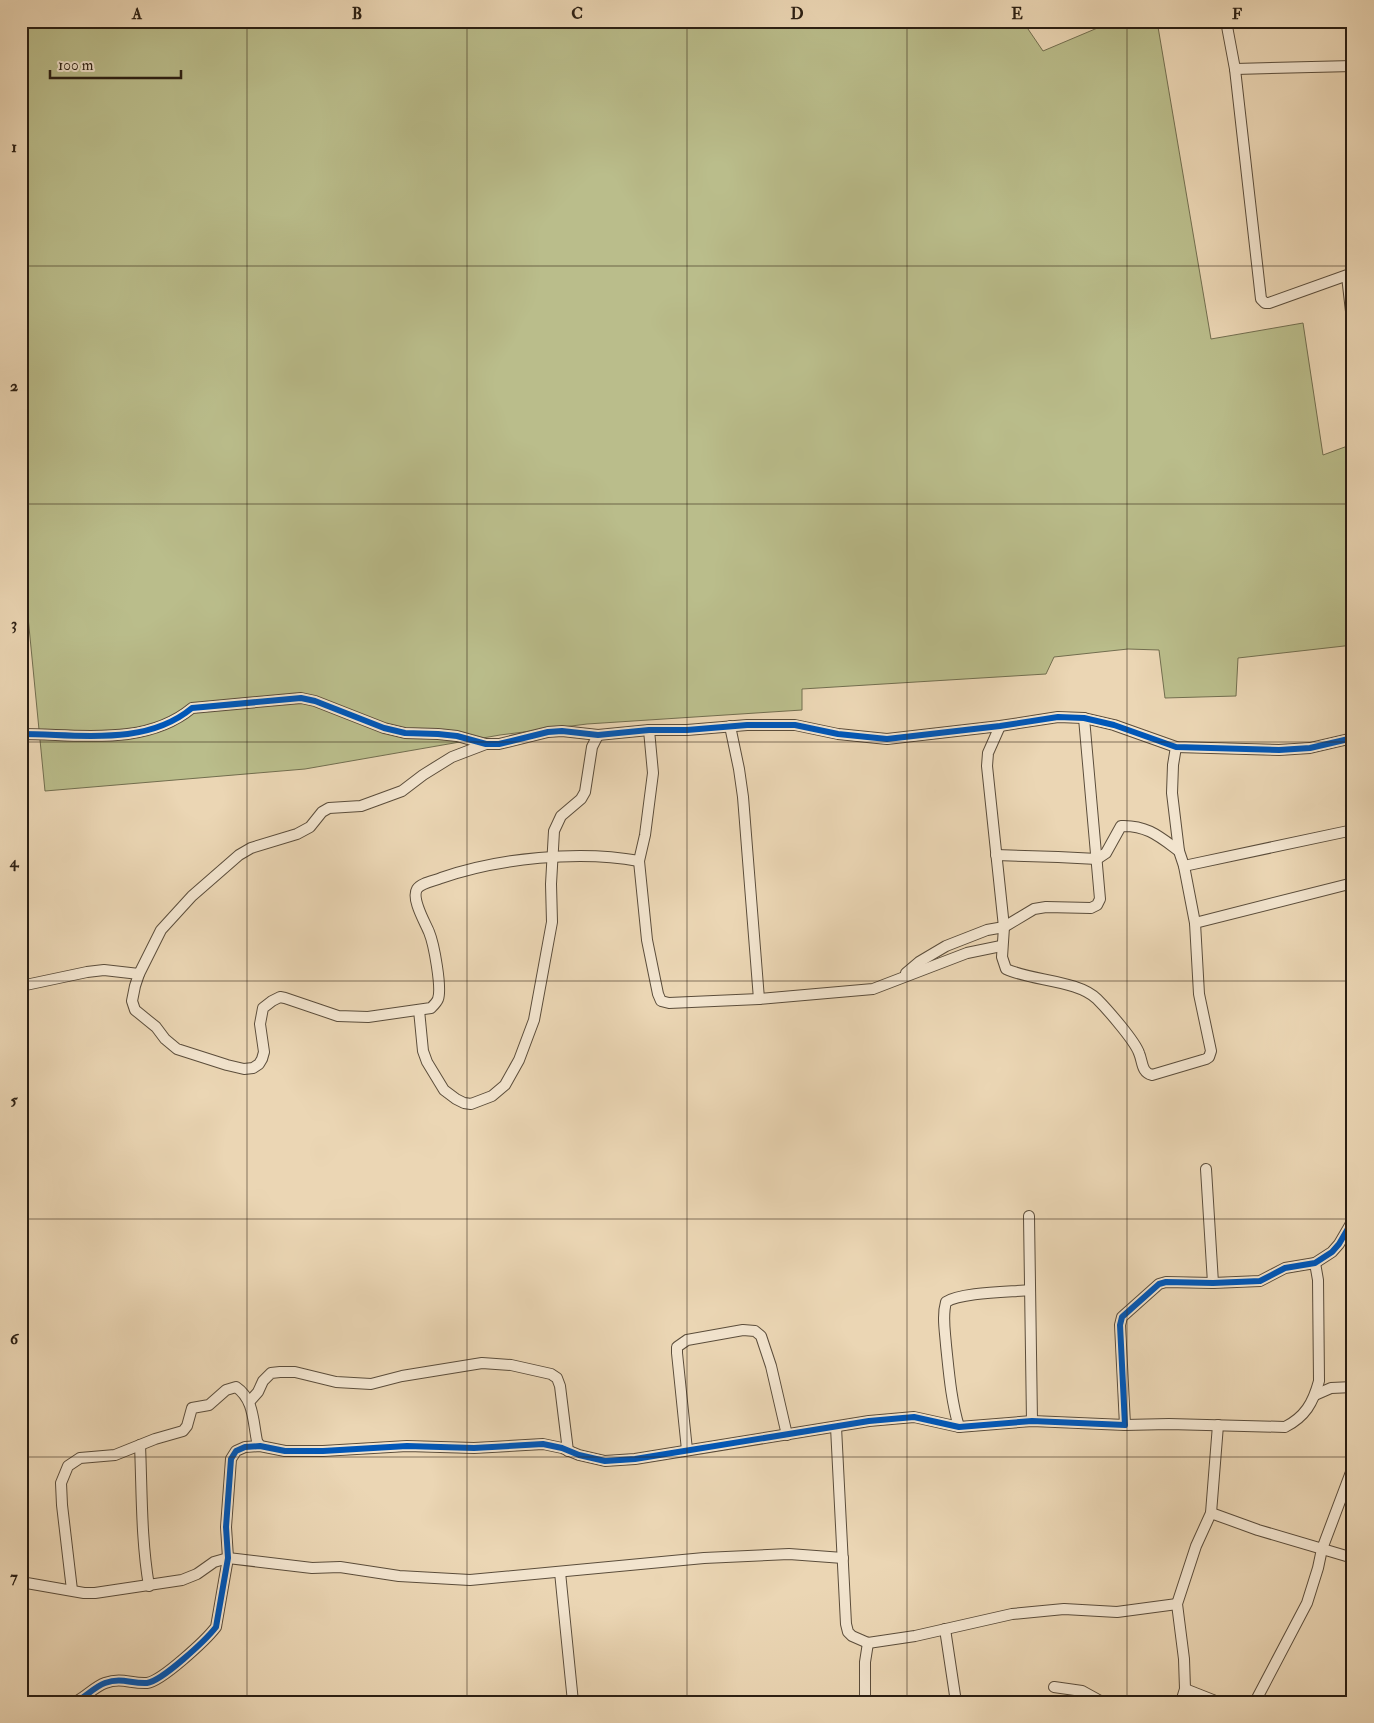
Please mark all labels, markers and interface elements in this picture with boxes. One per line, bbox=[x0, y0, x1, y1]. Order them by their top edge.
text: A bbox=[131, 4, 143, 24]
text: B bbox=[352, 4, 362, 24]
text: C bbox=[571, 4, 583, 24]
text: D bbox=[790, 4, 804, 24]
text: E bbox=[1011, 4, 1023, 24]
text: F bbox=[1232, 4, 1242, 24]
scale bar bbox=[50, 48, 181, 80]
text: 100 m bbox=[58, 56, 94, 75]
text: 1 bbox=[11, 137, 17, 157]
text: 2 bbox=[10, 376, 18, 396]
text: 3 bbox=[11, 614, 17, 634]
text: 4 bbox=[9, 852, 20, 872]
text: 5 bbox=[10, 1090, 18, 1110]
text: 6 bbox=[10, 1329, 20, 1349]
text: 7 bbox=[10, 1567, 18, 1587]

